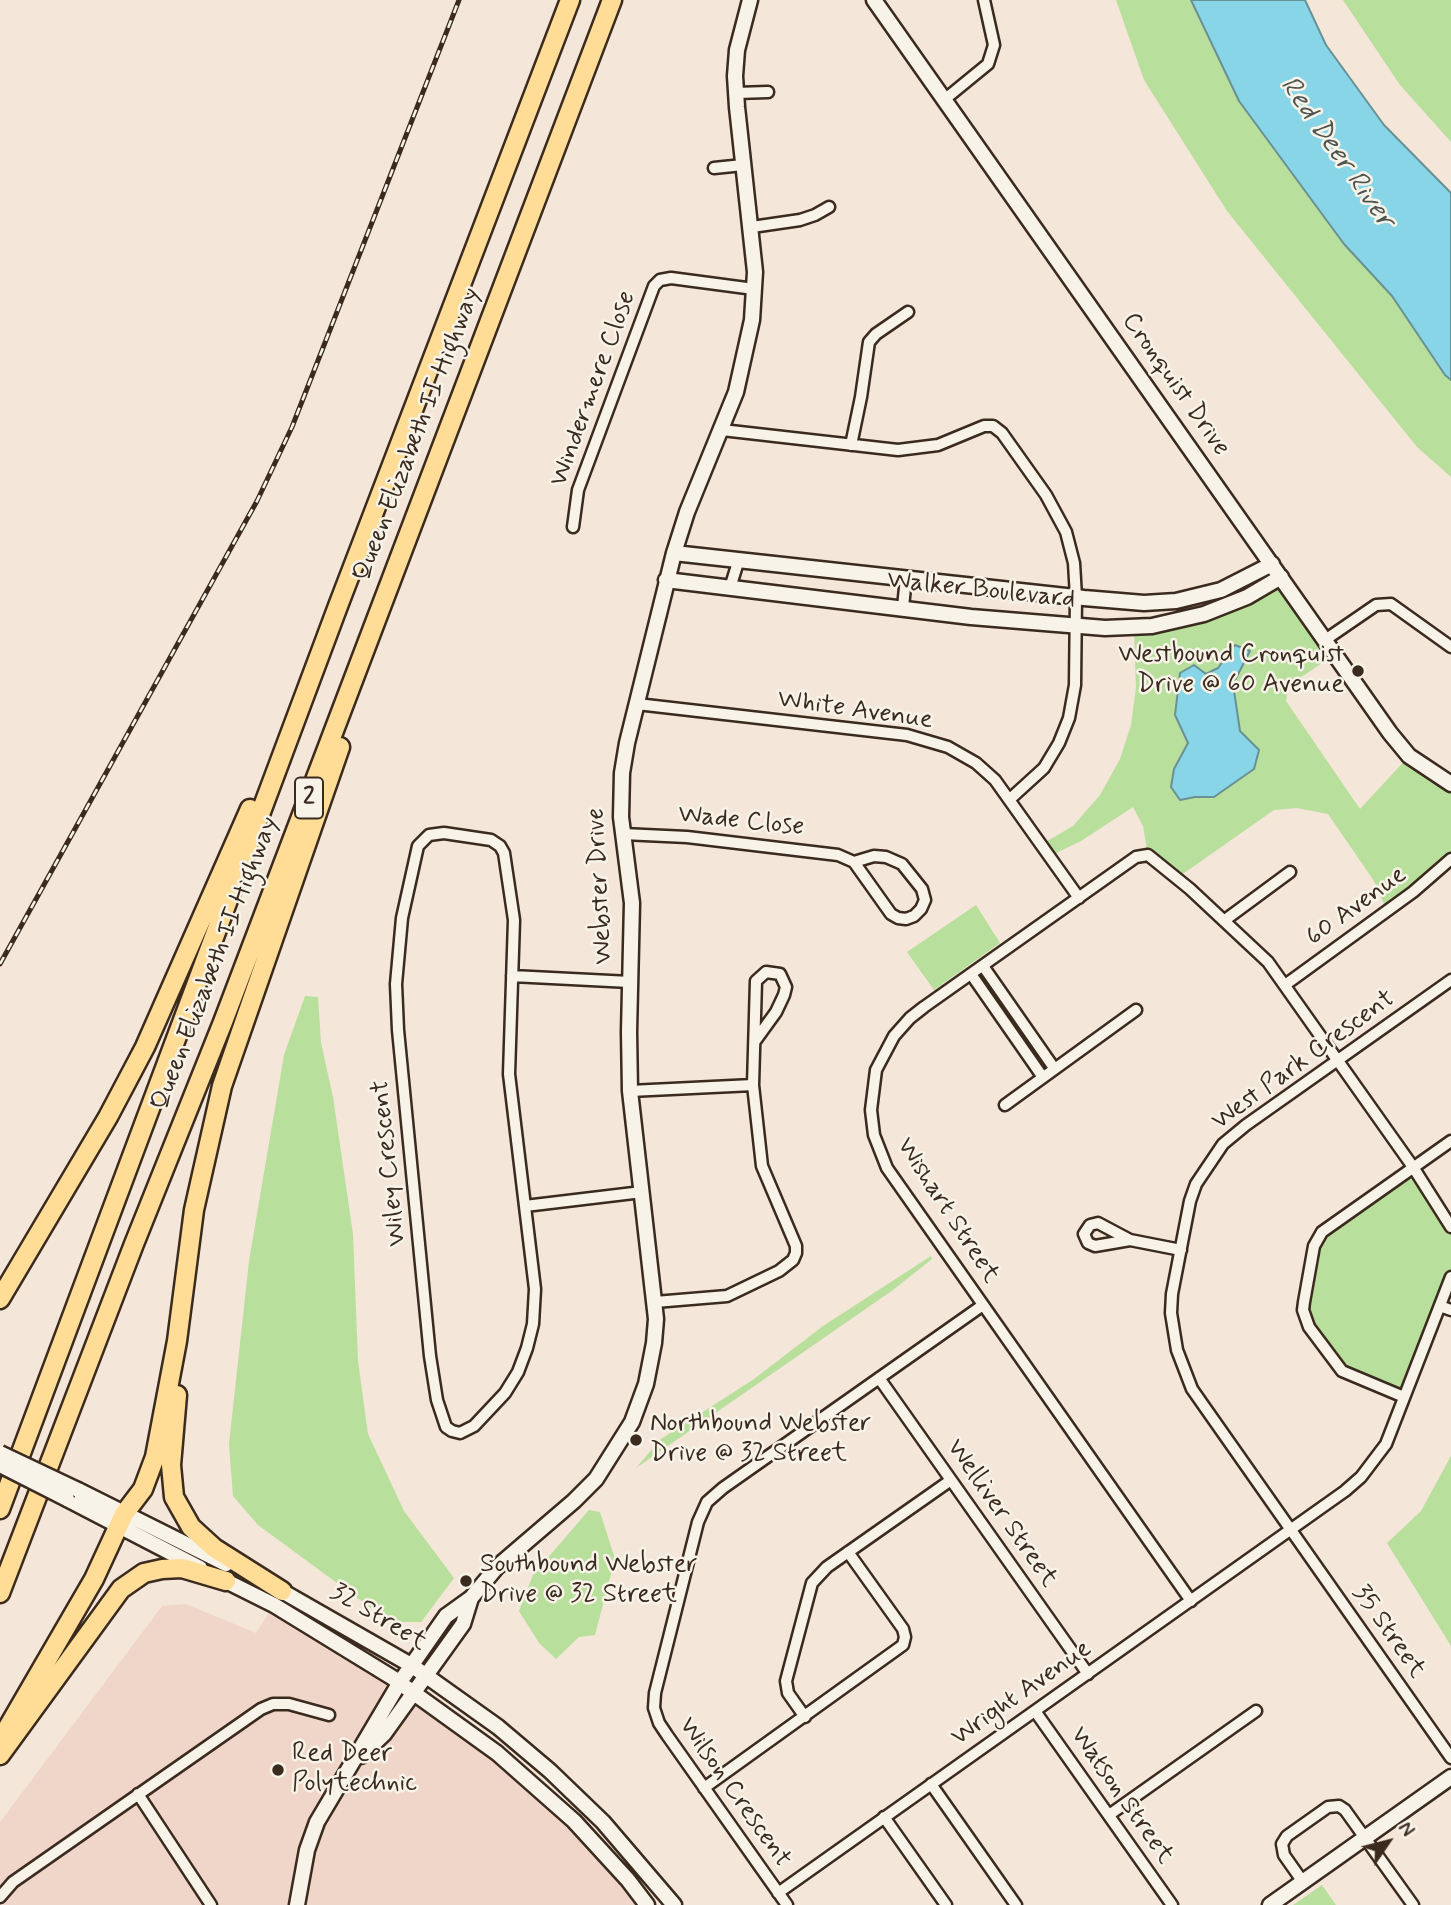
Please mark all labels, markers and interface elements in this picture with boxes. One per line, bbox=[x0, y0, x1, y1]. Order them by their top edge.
water label: Red Deer River bbox=[1271, 71, 1401, 235]
street label: Queen Elizabeth II Highway bbox=[347, 284, 489, 586]
street label: Windermere Close bbox=[544, 287, 644, 491]
street label: Cronquist Drive bbox=[1114, 307, 1236, 463]
street label: Walker Boulevard bbox=[885, 566, 1077, 616]
place label: Westbound Cronquist Drive @ 60 Avenue bbox=[1118, 640, 1344, 702]
marker: Westbound Cronquist Drive @ 60 Avenue bbox=[1350, 663, 1366, 679]
street label: White Avenue bbox=[775, 685, 935, 737]
road number: 2 bbox=[295, 778, 323, 818]
street label: Wade Close bbox=[676, 800, 806, 844]
street label: Webster Drive bbox=[581, 807, 621, 965]
street label: Queen Elizabeth II Highway bbox=[145, 813, 287, 1115]
street label: 60 Avenue bbox=[1301, 860, 1413, 954]
street label: West Park Crescent bbox=[1206, 984, 1402, 1138]
street label: Wiley Crescent bbox=[366, 1078, 414, 1248]
street label: Wishart Street bbox=[888, 1132, 1006, 1290]
place label: Northbound Webster Drive @ 32 Street bbox=[650, 1409, 871, 1470]
marker: Northbound Webster Drive @ 32 Street bbox=[628, 1432, 644, 1448]
street label: Welliver Street bbox=[938, 1434, 1064, 1594]
place label: Southbound Webster Drive @ 32 Street bbox=[480, 1550, 697, 1612]
marker: Southbound Webster Drive @ 32 Street bbox=[458, 1573, 474, 1589]
street label: 32 Street bbox=[324, 1577, 432, 1659]
street label: 35 Street bbox=[1345, 1579, 1431, 1685]
street label: Wright Avenue bbox=[946, 1634, 1098, 1754]
street label: Wilson Crescent bbox=[671, 1712, 797, 1874]
street label: Watson Street bbox=[1062, 1721, 1180, 1871]
place label: Red Deer Polytechnic bbox=[292, 1739, 417, 1800]
marker: Red Deer Polytechnic bbox=[270, 1762, 286, 1778]
north arrow bbox=[1353, 1807, 1423, 1877]
text: N bbox=[1392, 1817, 1419, 1842]

